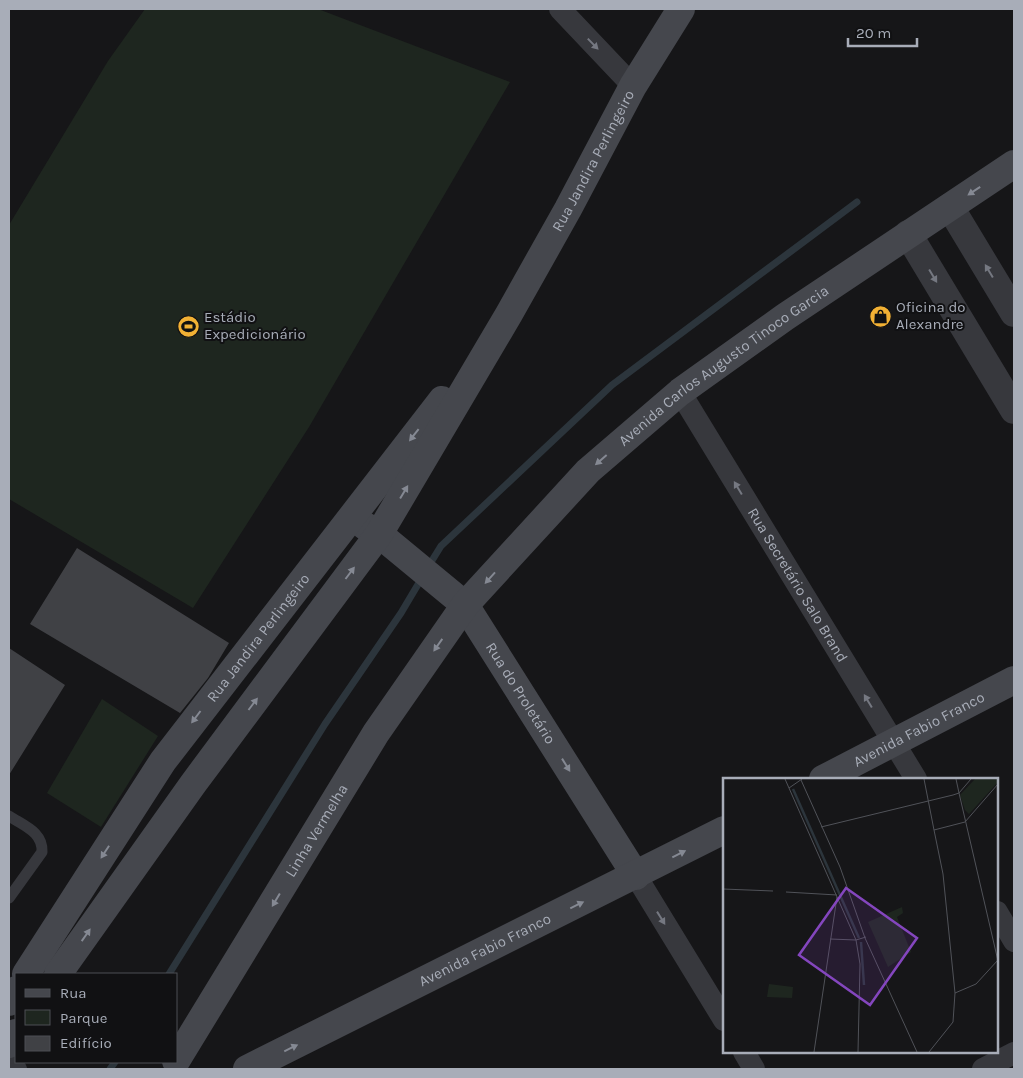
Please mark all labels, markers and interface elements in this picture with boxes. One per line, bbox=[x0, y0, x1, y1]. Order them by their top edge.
scale bar bbox=[848, 15, 917, 47]
text: 20 m bbox=[856, 24, 891, 42]
one-way arrow bbox=[587, 38, 599, 50]
street label: Rua Jandira Perlingeiro bbox=[548, 87, 638, 235]
one-way arrow bbox=[967, 186, 980, 196]
one-way arrow bbox=[985, 265, 994, 278]
one-way arrow bbox=[928, 269, 938, 282]
street label: Avenida Carlos Augusto Tinoco Garcia bbox=[615, 281, 832, 450]
place label: Oficina do Alexandre bbox=[896, 298, 965, 333]
shop icon: Oficina do Alexandre bbox=[868, 304, 892, 328]
place label: Estádio Expedicionário bbox=[204, 308, 306, 343]
sports icon: Estádio Expedicionário bbox=[176, 314, 200, 338]
one-way arrow bbox=[409, 428, 419, 442]
one-way arrow bbox=[595, 454, 608, 465]
one-way arrow bbox=[734, 481, 743, 494]
one-way arrow bbox=[400, 485, 409, 498]
street label: Rua Secretário Salo Brand bbox=[744, 504, 852, 665]
one-way arrow bbox=[345, 566, 355, 580]
street label: Rua Jandira Perlingeiro bbox=[203, 570, 314, 706]
one-way arrow bbox=[484, 572, 496, 584]
one-way arrow bbox=[433, 638, 443, 652]
street label: Rua do Proletário bbox=[482, 639, 559, 747]
street label: Avenida Fabio Franco bbox=[850, 688, 988, 771]
one-way arrow bbox=[864, 694, 873, 708]
one-way arrow bbox=[248, 698, 259, 711]
one-way arrow bbox=[191, 710, 202, 723]
one-way arrow bbox=[561, 758, 570, 771]
inset map bbox=[723, 778, 998, 1053]
street label: Linha Vermelha bbox=[281, 781, 352, 880]
one-way arrow bbox=[100, 845, 110, 858]
one-way arrow bbox=[672, 850, 686, 858]
one-way arrow bbox=[271, 894, 280, 907]
one-way arrow bbox=[570, 901, 584, 909]
street label: Avenida Fabio Franco bbox=[416, 909, 554, 990]
one-way arrow bbox=[657, 911, 666, 924]
one-way arrow bbox=[81, 928, 91, 941]
legend bbox=[15, 973, 178, 1063]
text: Rua bbox=[60, 984, 87, 1002]
text: Parque bbox=[60, 1009, 108, 1027]
text: Edifício bbox=[60, 1034, 112, 1052]
one-way arrow bbox=[283, 1043, 298, 1052]

